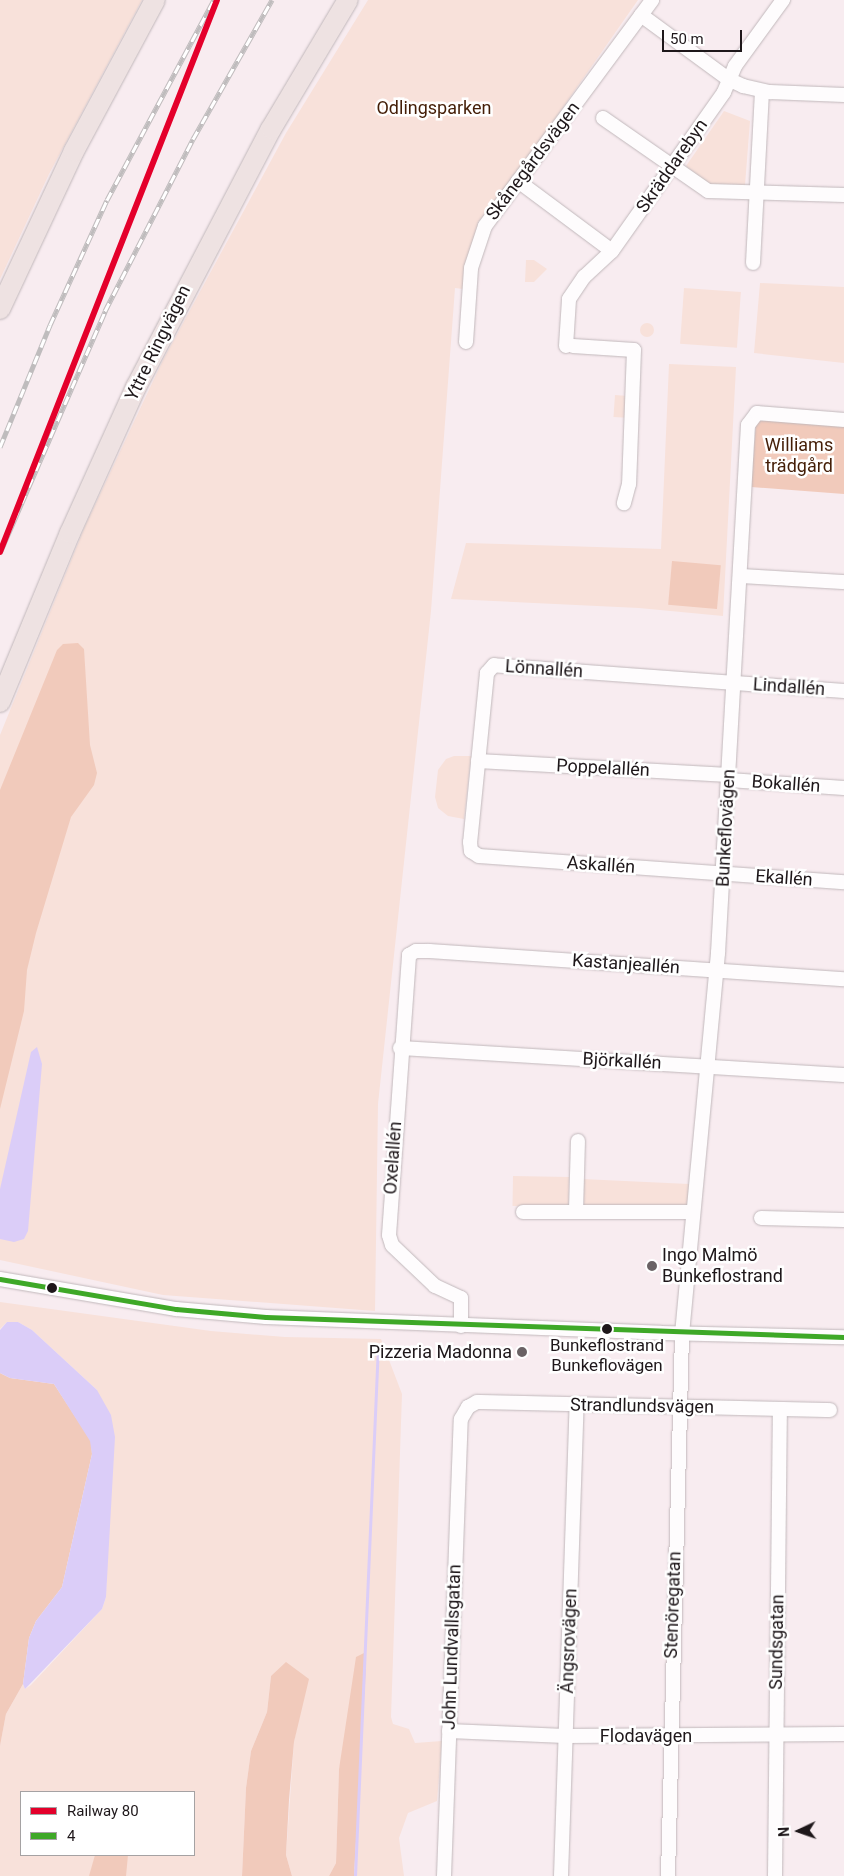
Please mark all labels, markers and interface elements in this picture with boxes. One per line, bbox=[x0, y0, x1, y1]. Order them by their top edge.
scale bar bbox=[664, 20, 744, 52]
text: 50 m bbox=[670, 30, 704, 48]
park label: Odlingsparken bbox=[376, 97, 492, 119]
street label: Skånegårdsvägen bbox=[482, 98, 584, 224]
street label: Skräddarebyn bbox=[632, 115, 712, 217]
street label: Yttre Ringvägen bbox=[121, 282, 195, 404]
park label: Williams trädgård bbox=[765, 435, 833, 478]
street label: Lönnallén bbox=[504, 656, 584, 682]
street label: Lindallén bbox=[752, 674, 826, 700]
street label: Poppelallén bbox=[556, 755, 650, 781]
street label: Bunkeflovägen bbox=[712, 769, 740, 887]
street label: Bokallén bbox=[751, 771, 821, 797]
street label: Askallén bbox=[566, 852, 636, 878]
street label: Ekallén bbox=[755, 865, 813, 891]
street label: Kastanjeallén bbox=[571, 949, 681, 979]
street label: Björkallén bbox=[582, 1048, 662, 1074]
street label: Oxelallén bbox=[380, 1121, 406, 1195]
place label: Ingo Malmö Bunkeflostrand bbox=[662, 1245, 783, 1288]
marker: Ingo Malmö Bunkeflostrand bbox=[646, 1260, 658, 1272]
unlabelled marker bbox=[47, 1283, 57, 1293]
marker: Bunkeflostrand Bunkeflovägen bbox=[602, 1324, 612, 1334]
place label: Bunkeflostrand Bunkeflovägen bbox=[550, 1336, 664, 1376]
place label: Pizzeria Madonna bbox=[369, 1341, 512, 1363]
marker: Pizzeria Madonna bbox=[516, 1346, 528, 1358]
street label: Strandlundsvägen bbox=[570, 1394, 714, 1418]
street label: Stenöregatan bbox=[660, 1551, 686, 1659]
street label: John Lundvallsgatan bbox=[438, 1564, 466, 1730]
street label: Ängsrovägen bbox=[556, 1588, 582, 1694]
street label: Sundsgatan bbox=[765, 1594, 789, 1690]
street label: Flodavägen bbox=[600, 1725, 692, 1747]
legend bbox=[20, 1791, 195, 1856]
text: Railway 80 bbox=[67, 1802, 139, 1820]
north arrow bbox=[774, 1806, 824, 1856]
text: N bbox=[776, 1826, 792, 1837]
text: 4 bbox=[67, 1827, 75, 1845]

